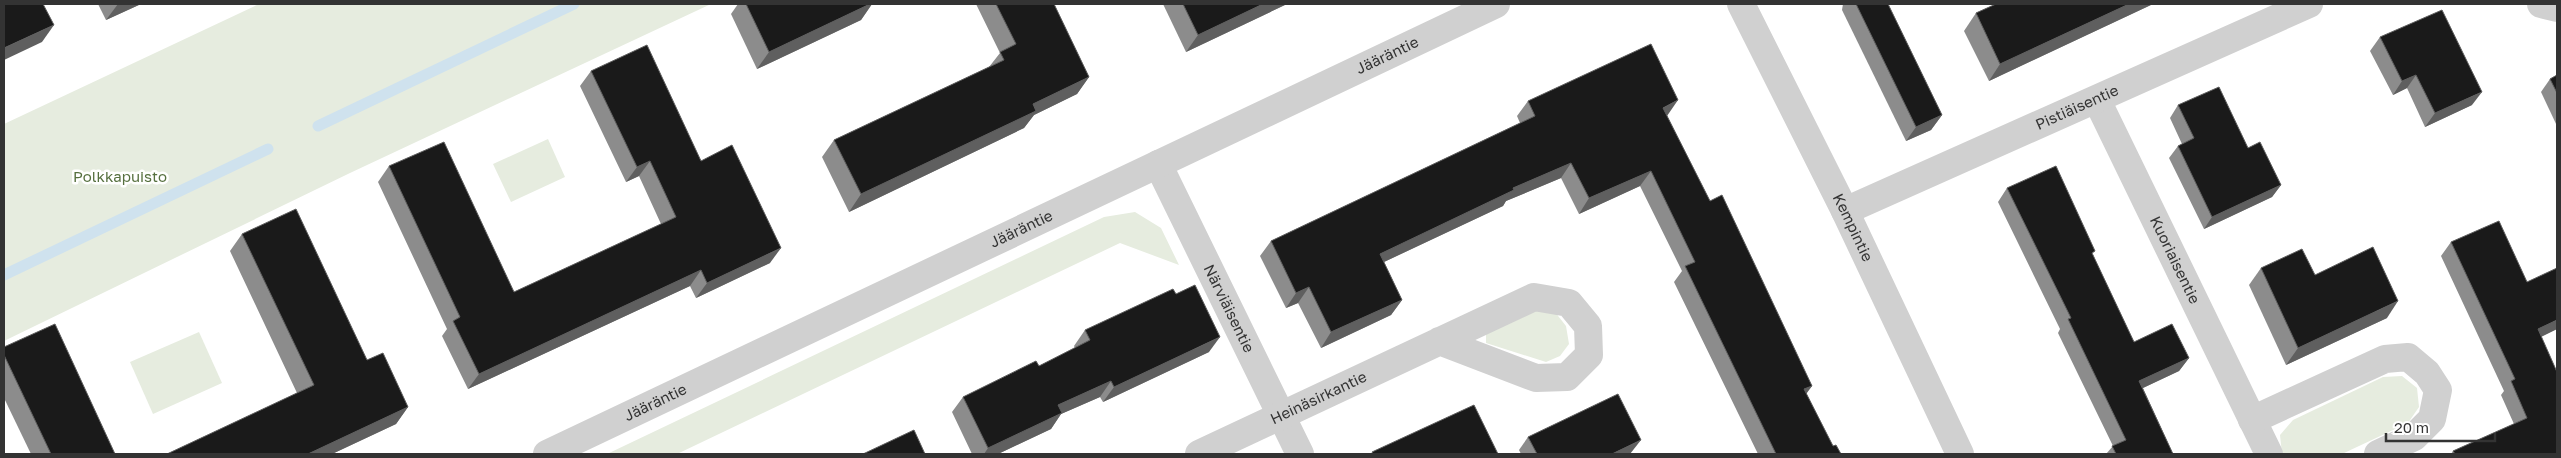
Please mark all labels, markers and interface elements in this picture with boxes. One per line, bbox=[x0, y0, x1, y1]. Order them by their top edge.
street label: Jääräntie bbox=[1353, 32, 1421, 77]
street label: Pistiäisentie bbox=[2032, 80, 2121, 133]
park label: Polkkapuisto bbox=[73, 167, 167, 185]
street label: Kempintie bbox=[1830, 190, 1878, 264]
street label: Jääräntie bbox=[987, 205, 1055, 251]
street label: Kuoriaisentie bbox=[2147, 213, 2205, 307]
street label: Närviäisentie bbox=[1201, 261, 1259, 355]
street label: Heinäsirkantie bbox=[1267, 367, 1369, 427]
street label: Jääräntie bbox=[621, 379, 690, 424]
scale bar bbox=[2386, 410, 2495, 442]
text: 20 m bbox=[2394, 418, 2429, 436]

